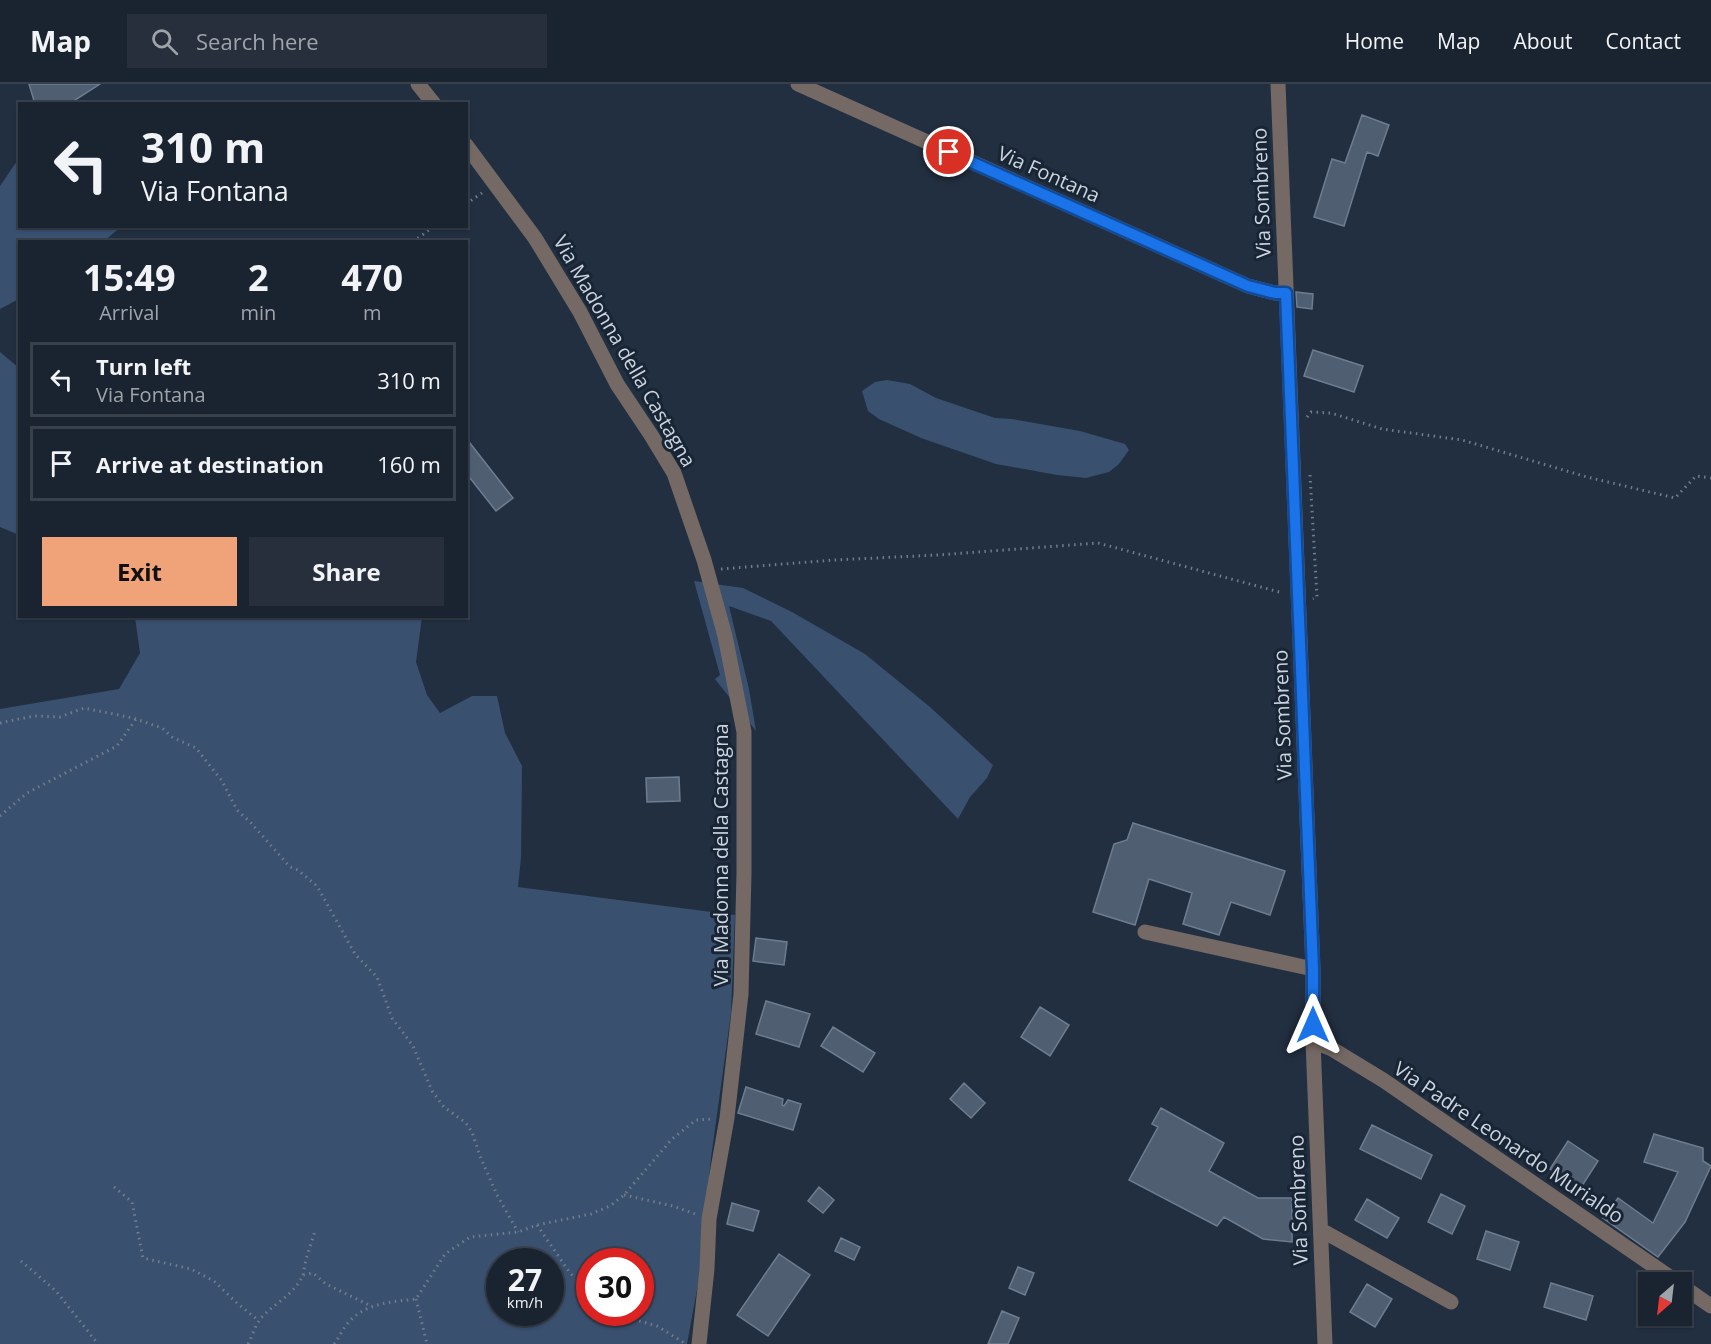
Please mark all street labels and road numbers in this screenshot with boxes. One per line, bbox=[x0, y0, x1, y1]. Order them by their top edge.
street label: Via Sombreno bbox=[1245, 127, 1277, 259]
street label: Via Fontana bbox=[993, 139, 1105, 209]
street label: Via Madonna della Castagna bbox=[548, 230, 702, 472]
street label: Via Sombreno bbox=[1266, 649, 1298, 781]
street label: Via Madonna della Castagna bbox=[707, 723, 734, 987]
street label: Via Padre Leonardo Murialdo bbox=[1389, 1055, 1629, 1229]
street label: Via Sombreno bbox=[1282, 1134, 1314, 1266]

